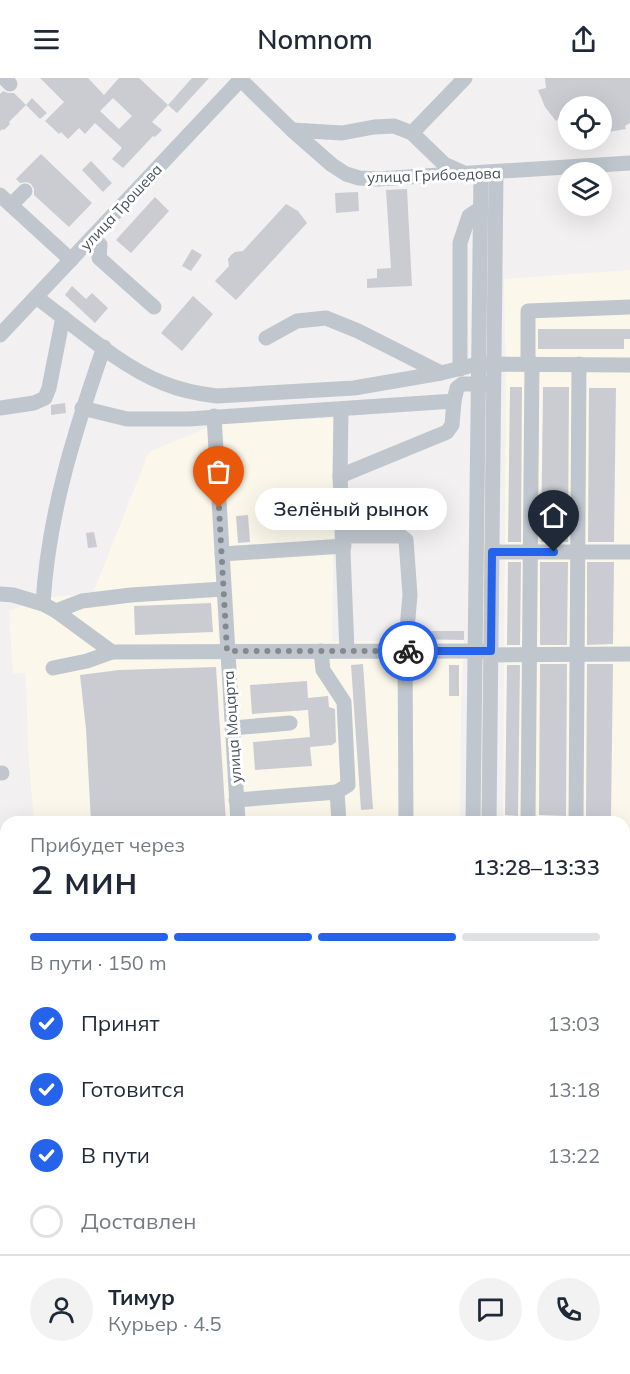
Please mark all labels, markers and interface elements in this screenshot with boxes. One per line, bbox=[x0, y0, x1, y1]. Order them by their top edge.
text: Nomnom bbox=[257, 22, 373, 56]
icon: menu bbox=[30, 23, 63, 56]
icon: share bbox=[567, 23, 600, 56]
map controls bbox=[558, 96, 612, 216]
button: locate bbox=[558, 96, 612, 150]
street label: улица Трошева bbox=[76, 160, 166, 254]
button: layers bbox=[558, 162, 612, 216]
street label: улица Грибоедова bbox=[367, 163, 501, 187]
pin bbox=[193, 446, 244, 508]
icon: bag bbox=[202, 455, 235, 488]
callout: Зелёный рынок bbox=[255, 487, 447, 529]
pin bbox=[528, 490, 579, 552]
text: Зелёный рынок bbox=[274, 496, 428, 521]
icon: home bbox=[537, 499, 570, 532]
courier bbox=[378, 621, 438, 681]
icon: bike bbox=[392, 635, 425, 668]
street label: улица Моцарта bbox=[219, 670, 245, 784]
text: Прибудет через bbox=[30, 832, 185, 857]
text: 13:28–13:33 bbox=[473, 853, 600, 881]
text: 2 мин bbox=[30, 855, 138, 904]
text: В пути · 150 m bbox=[30, 950, 166, 975]
icon: check bbox=[30, 1007, 63, 1040]
text: Принят bbox=[81, 1009, 160, 1037]
text: 13:03 bbox=[547, 1011, 600, 1036]
icon: check bbox=[30, 1073, 63, 1106]
text: Готовится bbox=[81, 1075, 185, 1103]
text: 13:18 bbox=[547, 1077, 600, 1102]
icon: check bbox=[30, 1139, 63, 1172]
text: В пути bbox=[81, 1141, 150, 1169]
text: 13:22 bbox=[547, 1143, 600, 1168]
text: Доставлен bbox=[81, 1207, 197, 1235]
button: person bbox=[30, 1278, 93, 1341]
button: chat bbox=[459, 1278, 522, 1341]
button: phone bbox=[537, 1278, 600, 1341]
text: Тимур bbox=[108, 1283, 175, 1311]
text: Курьер · 4.5 bbox=[108, 1311, 222, 1336]

